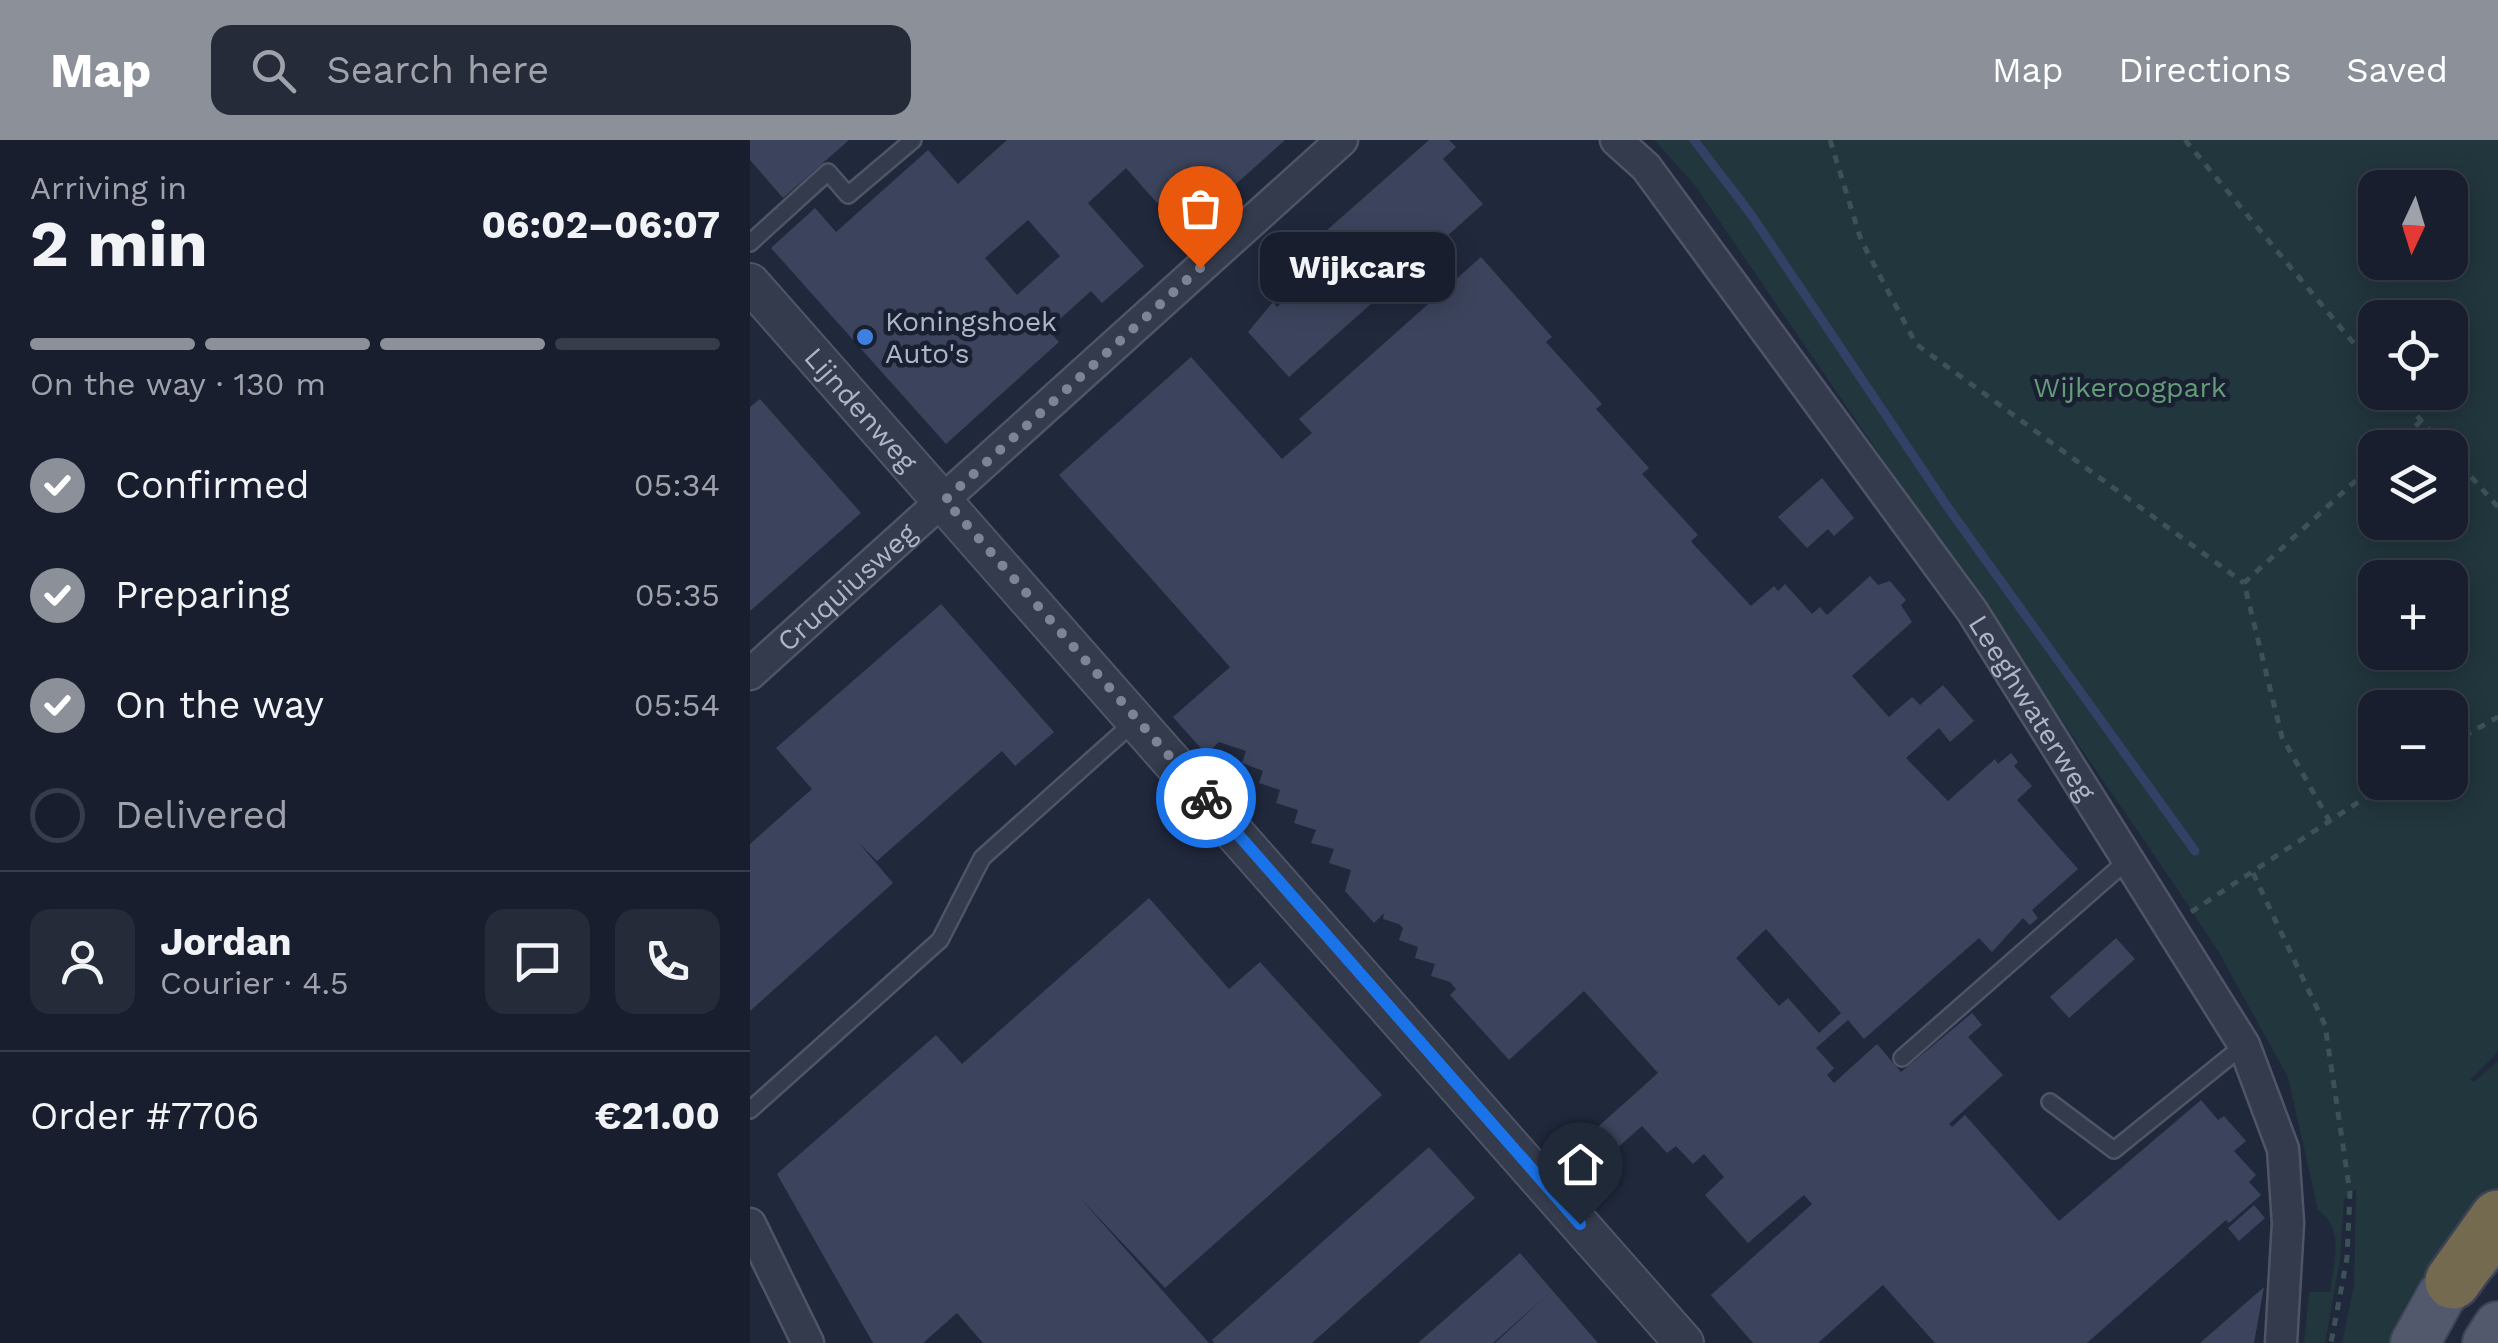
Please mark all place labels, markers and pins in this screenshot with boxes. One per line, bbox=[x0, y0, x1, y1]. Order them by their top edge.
pin bbox=[1158, 166, 1243, 269]
callout: Wijkcars bbox=[1260, 233, 1455, 303]
place label: Koningshoek Auto's bbox=[885, 305, 1057, 370]
marker: Koningshoek Auto's bbox=[854, 326, 876, 348]
pin bbox=[1538, 1122, 1623, 1225]

